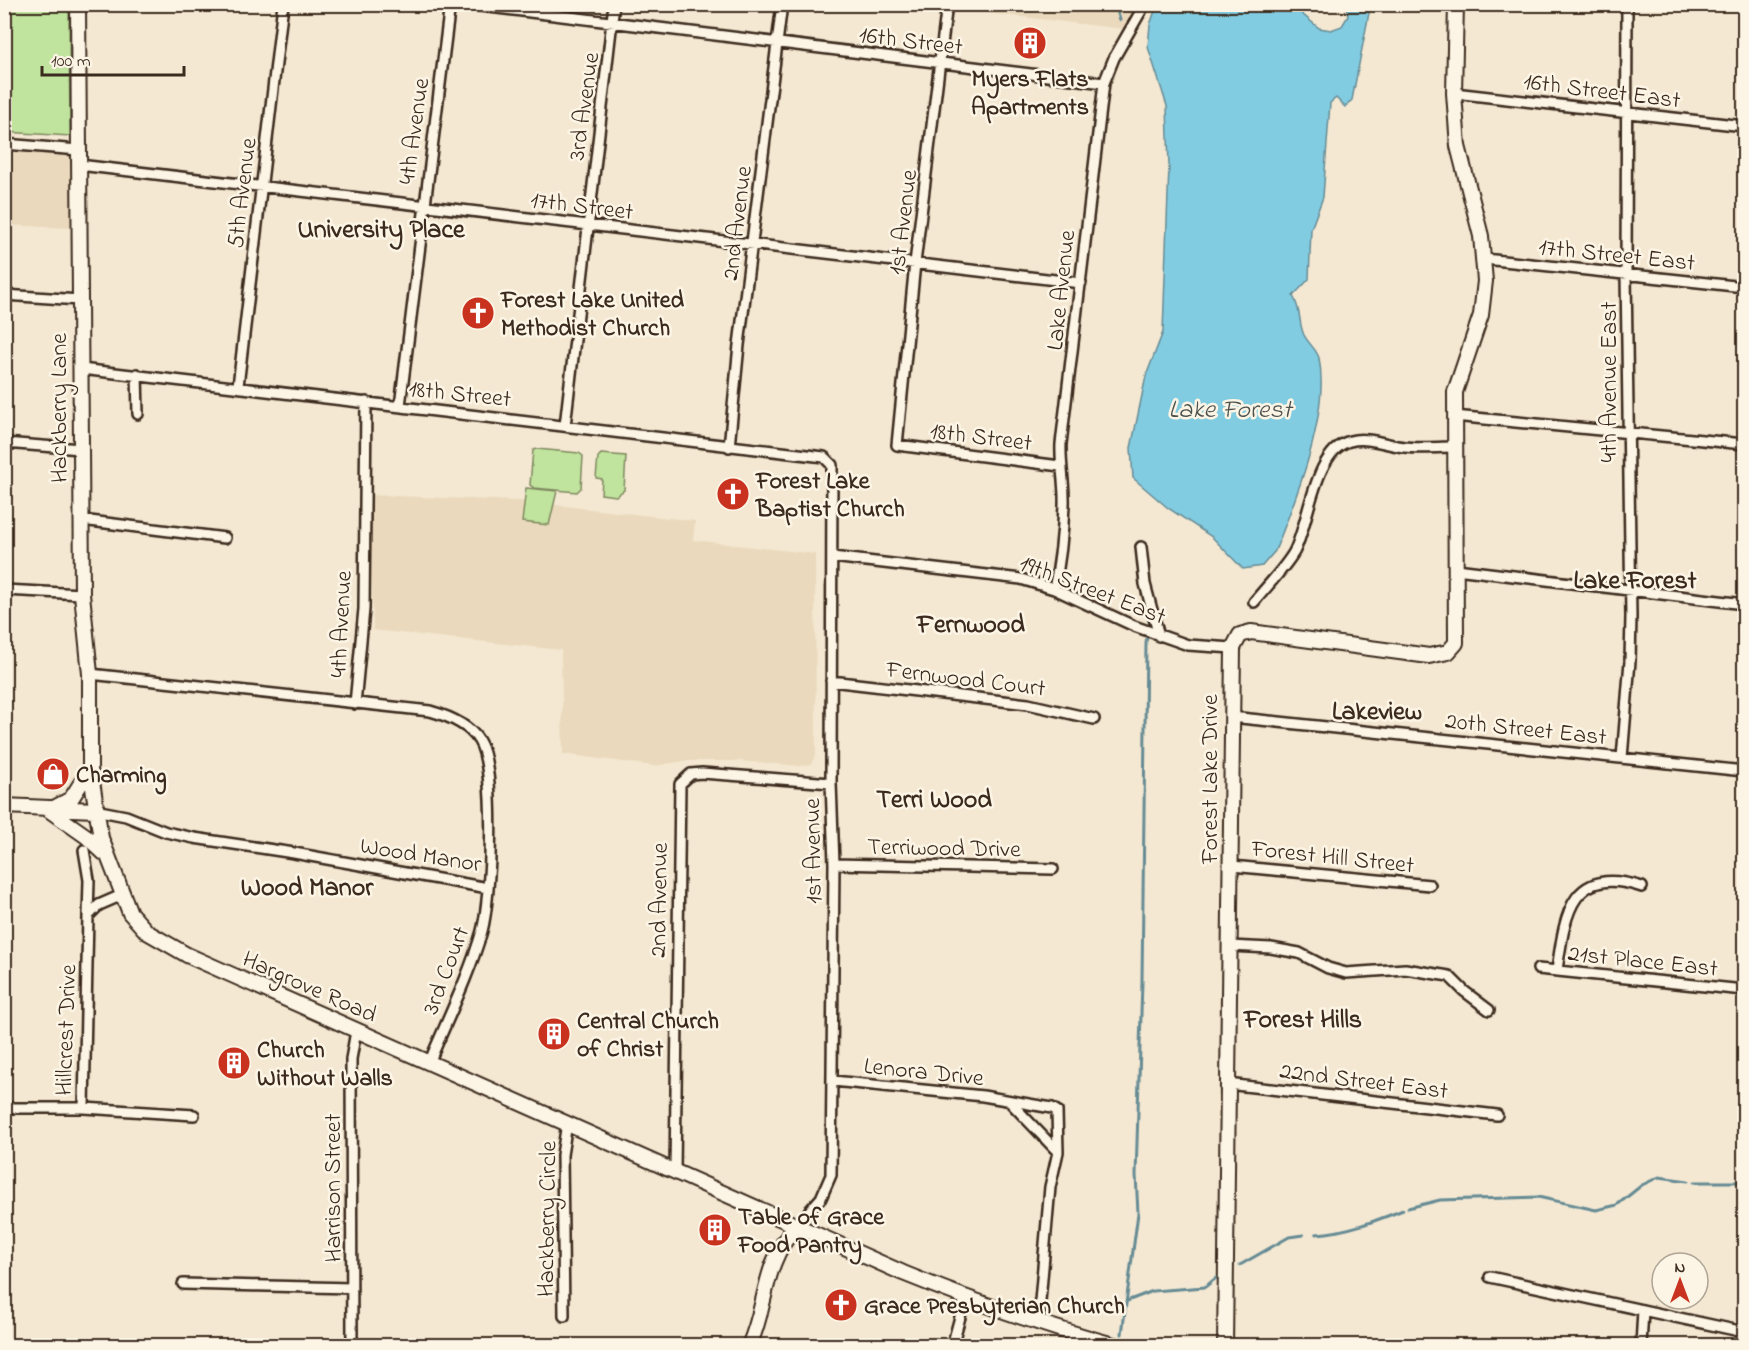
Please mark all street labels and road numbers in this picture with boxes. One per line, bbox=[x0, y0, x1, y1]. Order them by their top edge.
street label: 16th Street bbox=[857, 19, 965, 66]
street label: 3rd Avenue bbox=[561, 50, 610, 163]
street label: 16th Street East bbox=[1521, 65, 1682, 119]
street label: 4th Avenue bbox=[391, 76, 440, 187]
street label: 5th Avenue bbox=[219, 136, 268, 251]
street label: 2nd Avenue bbox=[714, 164, 763, 283]
street label: 1st Avenue bbox=[881, 167, 928, 277]
street label: 17th Street bbox=[528, 184, 635, 231]
street label: Lake Avenue bbox=[1039, 228, 1086, 352]
street label: 17th Street East bbox=[1537, 231, 1697, 282]
street label: 4th Avenue East bbox=[1593, 302, 1628, 462]
street label: Hackberry Lane bbox=[43, 333, 79, 483]
street label: 18th Street bbox=[407, 373, 513, 418]
street label: 18th Street bbox=[928, 415, 1034, 462]
street label: 19th Street East bbox=[1014, 547, 1171, 635]
street label: 4th Avenue bbox=[322, 569, 363, 679]
street label: Fernwood Court bbox=[883, 653, 1047, 708]
street label: Forest Lake Drive bbox=[1194, 694, 1229, 865]
street label: 20th Street East bbox=[1443, 705, 1608, 756]
street label: 1st Avenue bbox=[796, 798, 833, 904]
street label: Wood Manor bbox=[357, 830, 484, 883]
street label: Terriwood Drive bbox=[867, 831, 1021, 868]
street label: Forest Hill Street bbox=[1249, 832, 1416, 884]
street label: 2nd Avenue bbox=[642, 842, 679, 958]
street label: 3rd Court bbox=[415, 922, 480, 1020]
street label: 21st Place East bbox=[1566, 937, 1719, 988]
street label: Hargrove Road bbox=[236, 943, 382, 1034]
street label: Hillcrest Drive bbox=[48, 963, 87, 1096]
street label: Lenora Drive bbox=[862, 1050, 986, 1097]
street label: 22nd Street East bbox=[1277, 1055, 1450, 1110]
street label: Harrison Street bbox=[317, 1113, 352, 1263]
street label: Hackberry Circle bbox=[530, 1140, 568, 1297]

